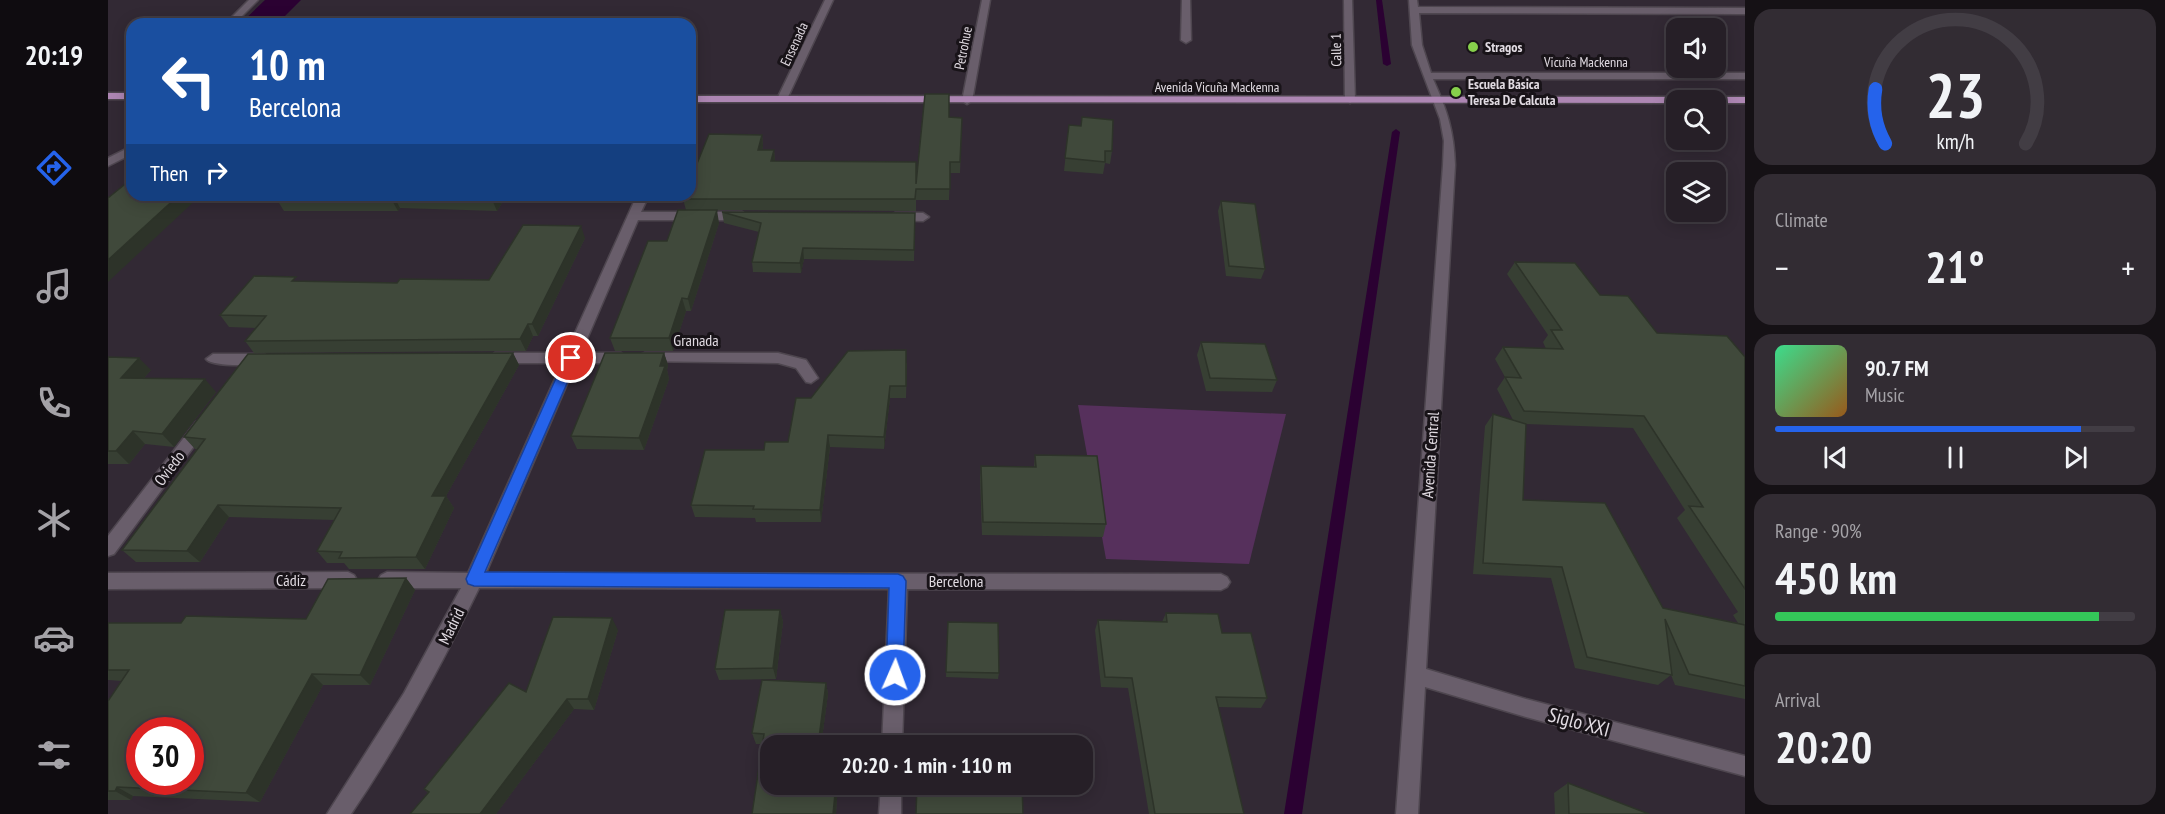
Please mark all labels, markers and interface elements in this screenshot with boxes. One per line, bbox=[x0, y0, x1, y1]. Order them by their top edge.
map controls bbox=[1666, 18, 1726, 222]
button: sound bbox=[1666, 18, 1726, 78]
street label: Ensenada bbox=[776, 19, 812, 69]
street label: Petrohue bbox=[950, 25, 976, 71]
street label: Calle 1 bbox=[1327, 33, 1345, 67]
text: 10 m bbox=[249, 37, 326, 92]
text: 20:19 bbox=[25, 38, 83, 72]
place label: Stragos bbox=[1485, 38, 1523, 56]
marker: Stragos bbox=[1466, 40, 1480, 54]
icon: left bbox=[150, 42, 228, 120]
street label: Vicuña Mackenna bbox=[1543, 53, 1628, 71]
text: 23 bbox=[1925, 54, 1985, 135]
place label: Escuela Básica Teresa De Calcuta bbox=[1468, 75, 1556, 109]
street label: Avenida Vicuña Mackenna bbox=[1155, 78, 1279, 96]
marker: Escuela Básica Teresa De Calcuta bbox=[1449, 85, 1463, 99]
text: Bercelona bbox=[249, 90, 341, 124]
button: search bbox=[1666, 90, 1726, 150]
text: km/h bbox=[1936, 127, 1974, 155]
icon: directions bbox=[33, 147, 75, 189]
icon: right bbox=[200, 156, 233, 189]
text: Then bbox=[150, 159, 188, 187]
button: layers bbox=[1666, 162, 1726, 222]
text: Climate bbox=[1775, 207, 1828, 233]
text: 21° bbox=[1925, 237, 1985, 295]
text: − bbox=[1775, 246, 1789, 289]
text: + bbox=[2121, 246, 2135, 289]
icon: music bbox=[33, 265, 75, 307]
street label: Granada bbox=[673, 330, 719, 350]
pin bbox=[545, 332, 596, 383]
icon: arrive bbox=[554, 341, 587, 374]
text: 90.7 FM bbox=[1865, 354, 1929, 382]
icon: phone bbox=[33, 382, 75, 424]
text: Music bbox=[1865, 382, 1905, 408]
street label: Avenida Central bbox=[1417, 411, 1443, 499]
icon: previous bbox=[1819, 441, 1852, 474]
icon: pause bbox=[1939, 441, 1972, 474]
icon: next bbox=[2059, 441, 2092, 474]
street label: Oviedo bbox=[149, 446, 189, 489]
icon: climate bbox=[33, 499, 75, 541]
text: Range · 90% bbox=[1775, 518, 1862, 544]
text: 450 km bbox=[1775, 548, 1897, 606]
street label: Cádiz bbox=[276, 570, 306, 590]
street label: Bercelona bbox=[929, 571, 983, 591]
street label: Madrid bbox=[434, 604, 468, 648]
icon: car bbox=[33, 617, 75, 659]
position arrow bbox=[863, 643, 927, 707]
text: Arrival bbox=[1775, 687, 1820, 713]
street label: Siglo XXI bbox=[1545, 701, 1613, 743]
speed limit sign: 30 bbox=[126, 717, 204, 795]
text: 20:20 bbox=[1775, 717, 1872, 775]
icon: filters bbox=[33, 734, 75, 776]
text: 20:20 · 1 min · 110 m bbox=[841, 751, 1012, 779]

